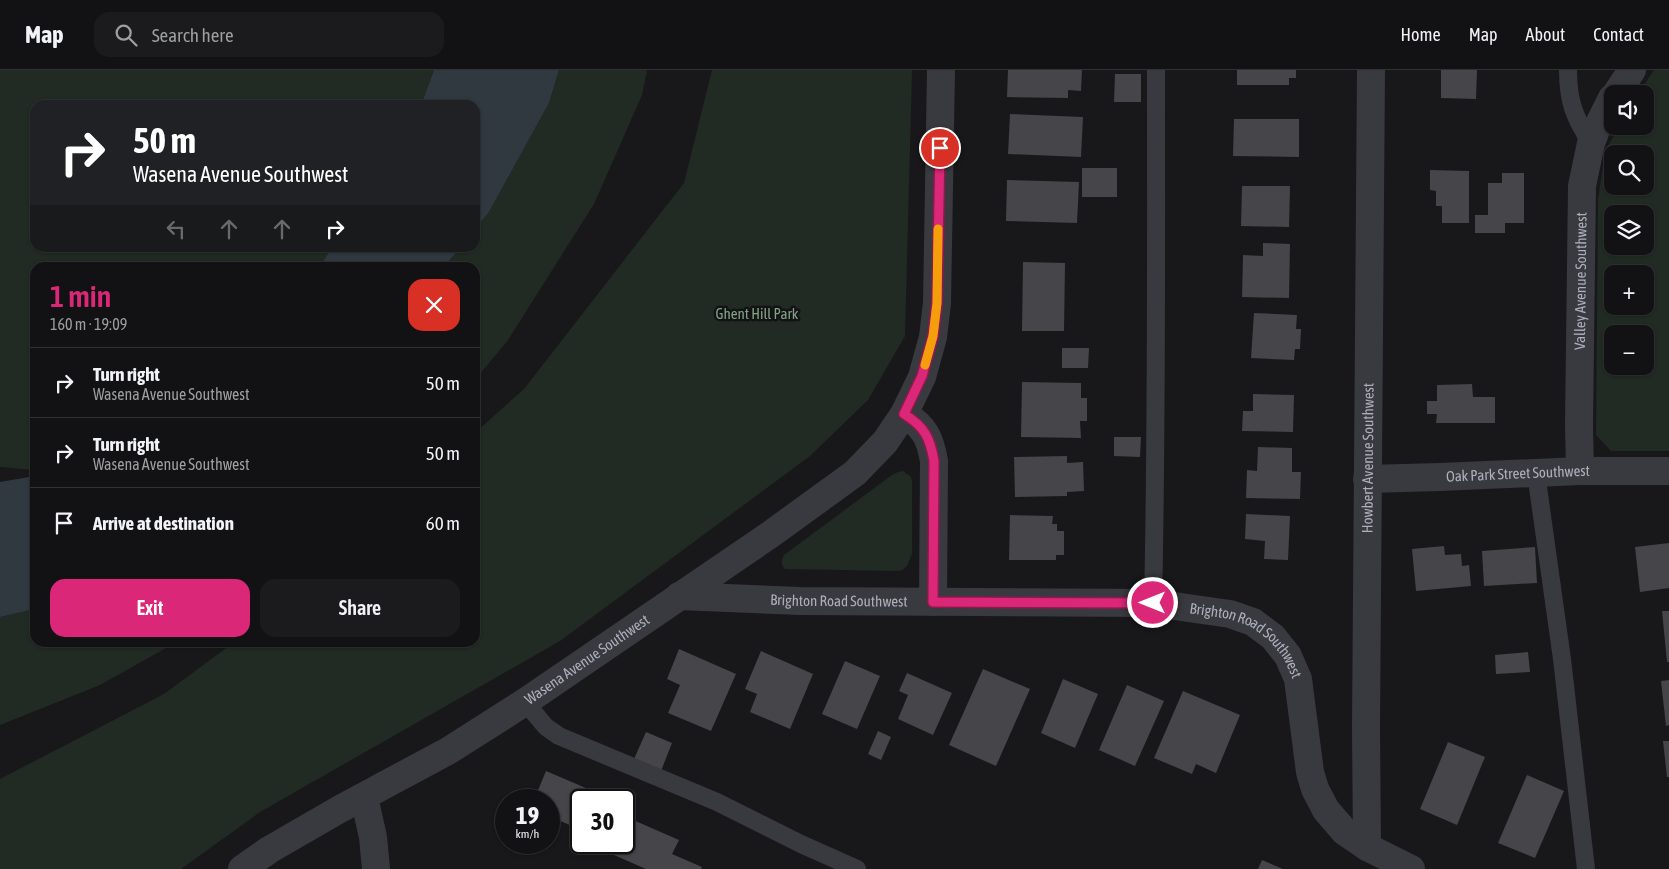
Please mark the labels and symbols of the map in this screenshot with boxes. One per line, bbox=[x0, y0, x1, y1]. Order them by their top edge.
pin bbox=[919, 127, 961, 169]
street label: Valley Avenue Southwest bbox=[1571, 212, 1590, 350]
park label: Ghent Hill Park bbox=[716, 305, 799, 322]
street label: Howbert Avenue Southwest bbox=[1358, 383, 1377, 533]
street label: Oak Park Street Southwest bbox=[1446, 462, 1590, 485]
position arrow bbox=[1126, 576, 1178, 628]
street label: Brighton Road Southwest bbox=[770, 591, 908, 610]
street label: Brighton Road Southwest bbox=[1189, 599, 1306, 681]
street label: Wasena Avenue Southwest bbox=[521, 611, 652, 708]
speed limit sign: 30 bbox=[570, 789, 635, 854]

